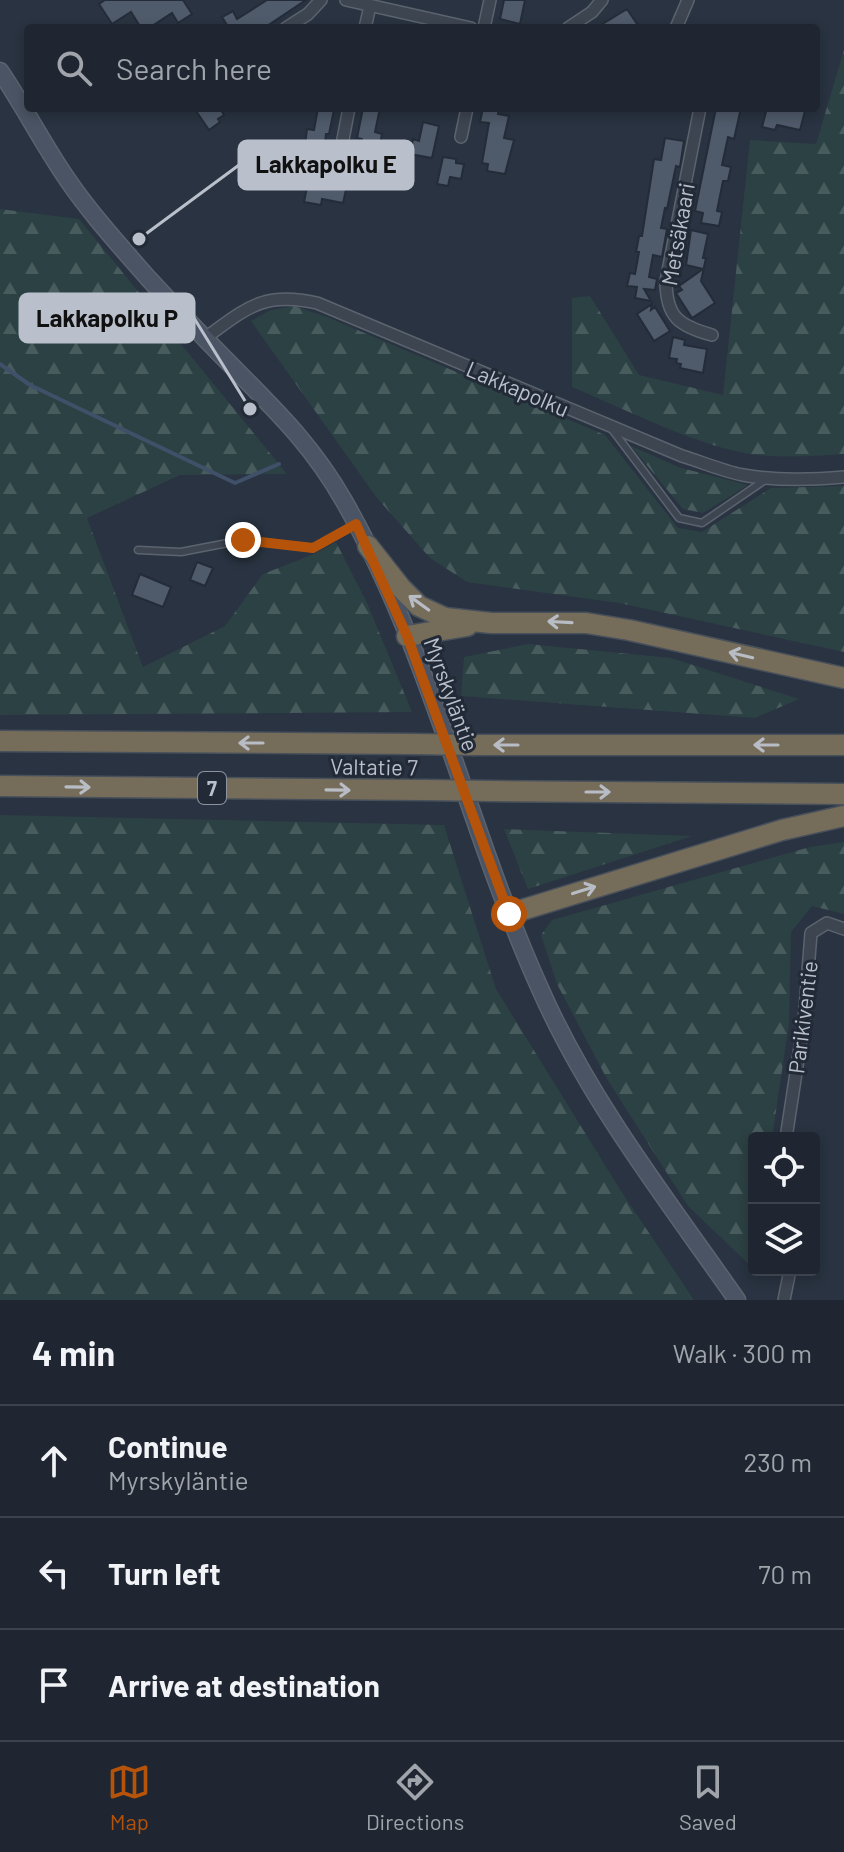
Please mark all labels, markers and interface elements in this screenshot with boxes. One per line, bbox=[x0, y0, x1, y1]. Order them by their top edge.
search box bbox=[24, 24, 820, 112]
icon: search bbox=[52, 46, 96, 90]
text: Search here bbox=[116, 50, 272, 86]
callout: Lakkapolku E bbox=[239, 141, 413, 189]
text: Lakkapolku E bbox=[255, 149, 397, 178]
street label: Metsäkaari bbox=[655, 181, 699, 287]
callout: Lakkapolku P bbox=[20, 294, 194, 342]
text: Lakkapolku P bbox=[36, 303, 178, 332]
street label: Lakkapolku bbox=[463, 355, 573, 421]
route end bbox=[225, 522, 261, 558]
one-way arrow bbox=[409, 595, 430, 612]
one-way arrow bbox=[547, 614, 574, 629]
street label: Myrskyläntie bbox=[419, 634, 485, 754]
one-way arrow bbox=[728, 647, 754, 662]
one-way arrow bbox=[238, 735, 265, 751]
one-way arrow bbox=[493, 737, 520, 753]
one-way arrow bbox=[753, 737, 780, 753]
street label: Valtatie 7 bbox=[330, 752, 418, 780]
road number: 7 bbox=[198, 772, 226, 804]
one-way arrow bbox=[64, 779, 91, 795]
one-way arrow bbox=[324, 782, 351, 797]
one-way arrow bbox=[584, 784, 611, 800]
one-way arrow bbox=[570, 882, 596, 897]
route start bbox=[491, 896, 527, 932]
street label: Parikiventie bbox=[782, 959, 822, 1075]
map controls bbox=[748, 1132, 820, 1276]
button: locate bbox=[748, 1132, 820, 1204]
button: layers bbox=[748, 1204, 820, 1276]
text: 4 min bbox=[32, 1332, 115, 1373]
text: Walk · 300 m bbox=[673, 1337, 812, 1368]
text: Continue bbox=[108, 1428, 228, 1464]
icon: ahead bbox=[32, 1439, 76, 1483]
text: 230 m bbox=[743, 1446, 812, 1477]
text: Myrskyläntie bbox=[108, 1464, 249, 1495]
icon: left bbox=[32, 1551, 76, 1595]
text: Turn left bbox=[108, 1555, 221, 1591]
text: 70 m bbox=[758, 1558, 812, 1589]
icon: arrive bbox=[32, 1663, 76, 1707]
text: Arrive at destination bbox=[108, 1667, 380, 1703]
tab: Map bbox=[107, 1760, 151, 1834]
tab: Directions bbox=[366, 1760, 464, 1834]
tab: Saved bbox=[679, 1760, 737, 1834]

